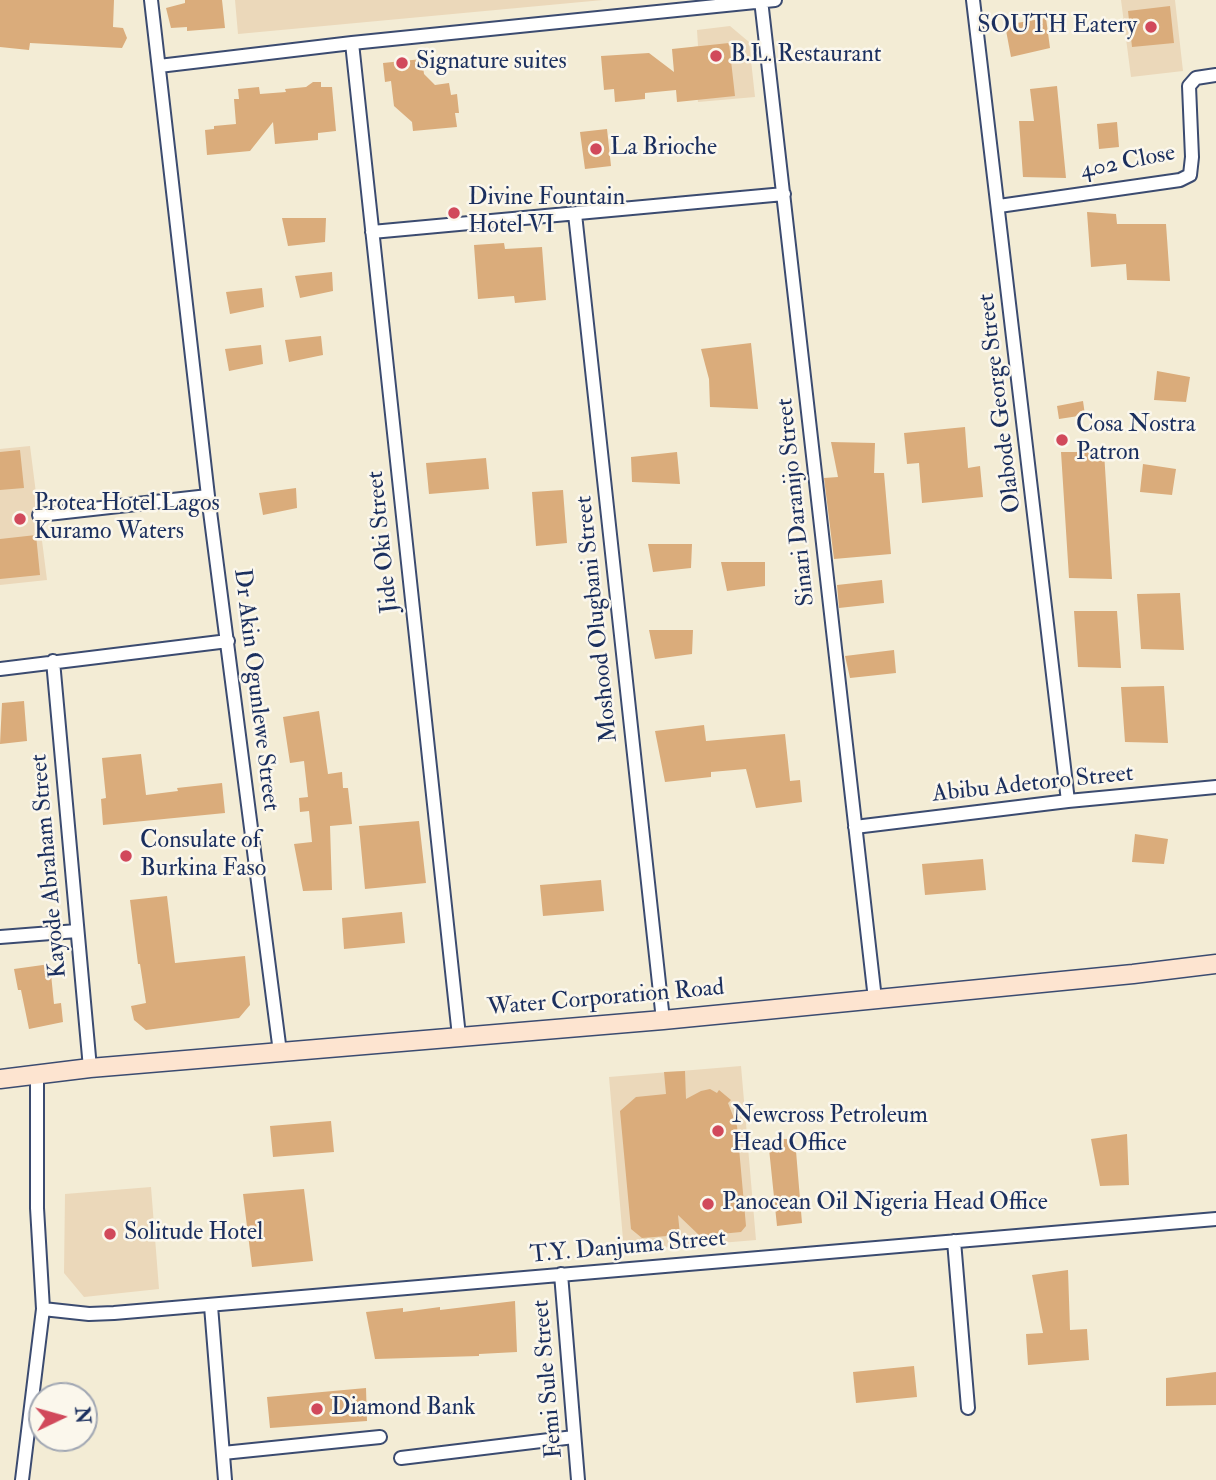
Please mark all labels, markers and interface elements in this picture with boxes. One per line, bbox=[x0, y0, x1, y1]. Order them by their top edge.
place label: SOUTH Eatery bbox=[977, 13, 1137, 41]
marker: SOUTH Eatery bbox=[1143, 19, 1159, 35]
place label: B.L. Restaurant bbox=[730, 42, 881, 70]
marker: B.L. Restaurant bbox=[708, 48, 724, 64]
place label: Signature suites bbox=[416, 49, 567, 77]
marker: Signature suites bbox=[394, 55, 410, 71]
place label: La Brioche bbox=[610, 135, 717, 163]
street label: 402 Close bbox=[1078, 140, 1178, 186]
marker: La Brioche bbox=[588, 141, 604, 157]
place label: Divine Fountain Hotel VI bbox=[468, 185, 625, 241]
marker: Divine Fountain Hotel VI bbox=[446, 205, 462, 221]
street label: Olabode George Street bbox=[973, 292, 1029, 514]
street label: Sinari Daranijo Street bbox=[772, 396, 822, 608]
place label: Cosa Nostra Patron bbox=[1076, 412, 1196, 468]
marker: Cosa Nostra Patron bbox=[1054, 432, 1070, 448]
street label: Jide Oki Street bbox=[362, 469, 406, 615]
place label: Protea Hotel Lagos Kuramo Waters bbox=[34, 491, 220, 547]
street label: Moshood Olugbani Street bbox=[571, 494, 625, 744]
marker: Protea Hotel Lagos Kuramo Waters bbox=[12, 511, 28, 527]
street label: Dr Akin Ogunlewe Street bbox=[226, 567, 284, 813]
street label: Kayode Abraham Street bbox=[26, 753, 74, 979]
street label: Abibu Adetoro Street bbox=[931, 760, 1135, 810]
place label: Consulate of Burkina Faso bbox=[140, 828, 266, 884]
marker: Consulate of Burkina Faso bbox=[118, 848, 134, 864]
street label: Water Corporation Road bbox=[486, 974, 726, 1024]
place label: Newcross Petroleum Head Office bbox=[732, 1103, 928, 1159]
marker: Newcross Petroleum Head Office bbox=[710, 1123, 726, 1139]
place label: Panocean Oil Nigeria Head Office bbox=[722, 1190, 1048, 1218]
marker: Panocean Oil Nigeria Head Office bbox=[700, 1196, 716, 1212]
place label: Solitude Hotel bbox=[124, 1220, 263, 1248]
street label: T.Y. Danjuma Street bbox=[529, 1225, 727, 1271]
marker: Solitude Hotel bbox=[102, 1226, 118, 1242]
street label: Femi Sule Street bbox=[528, 1298, 570, 1460]
north arrow bbox=[28, 1382, 98, 1452]
place label: Diamond Bank bbox=[331, 1395, 476, 1423]
marker: Diamond Bank bbox=[309, 1401, 325, 1417]
text: N bbox=[69, 1406, 95, 1425]

